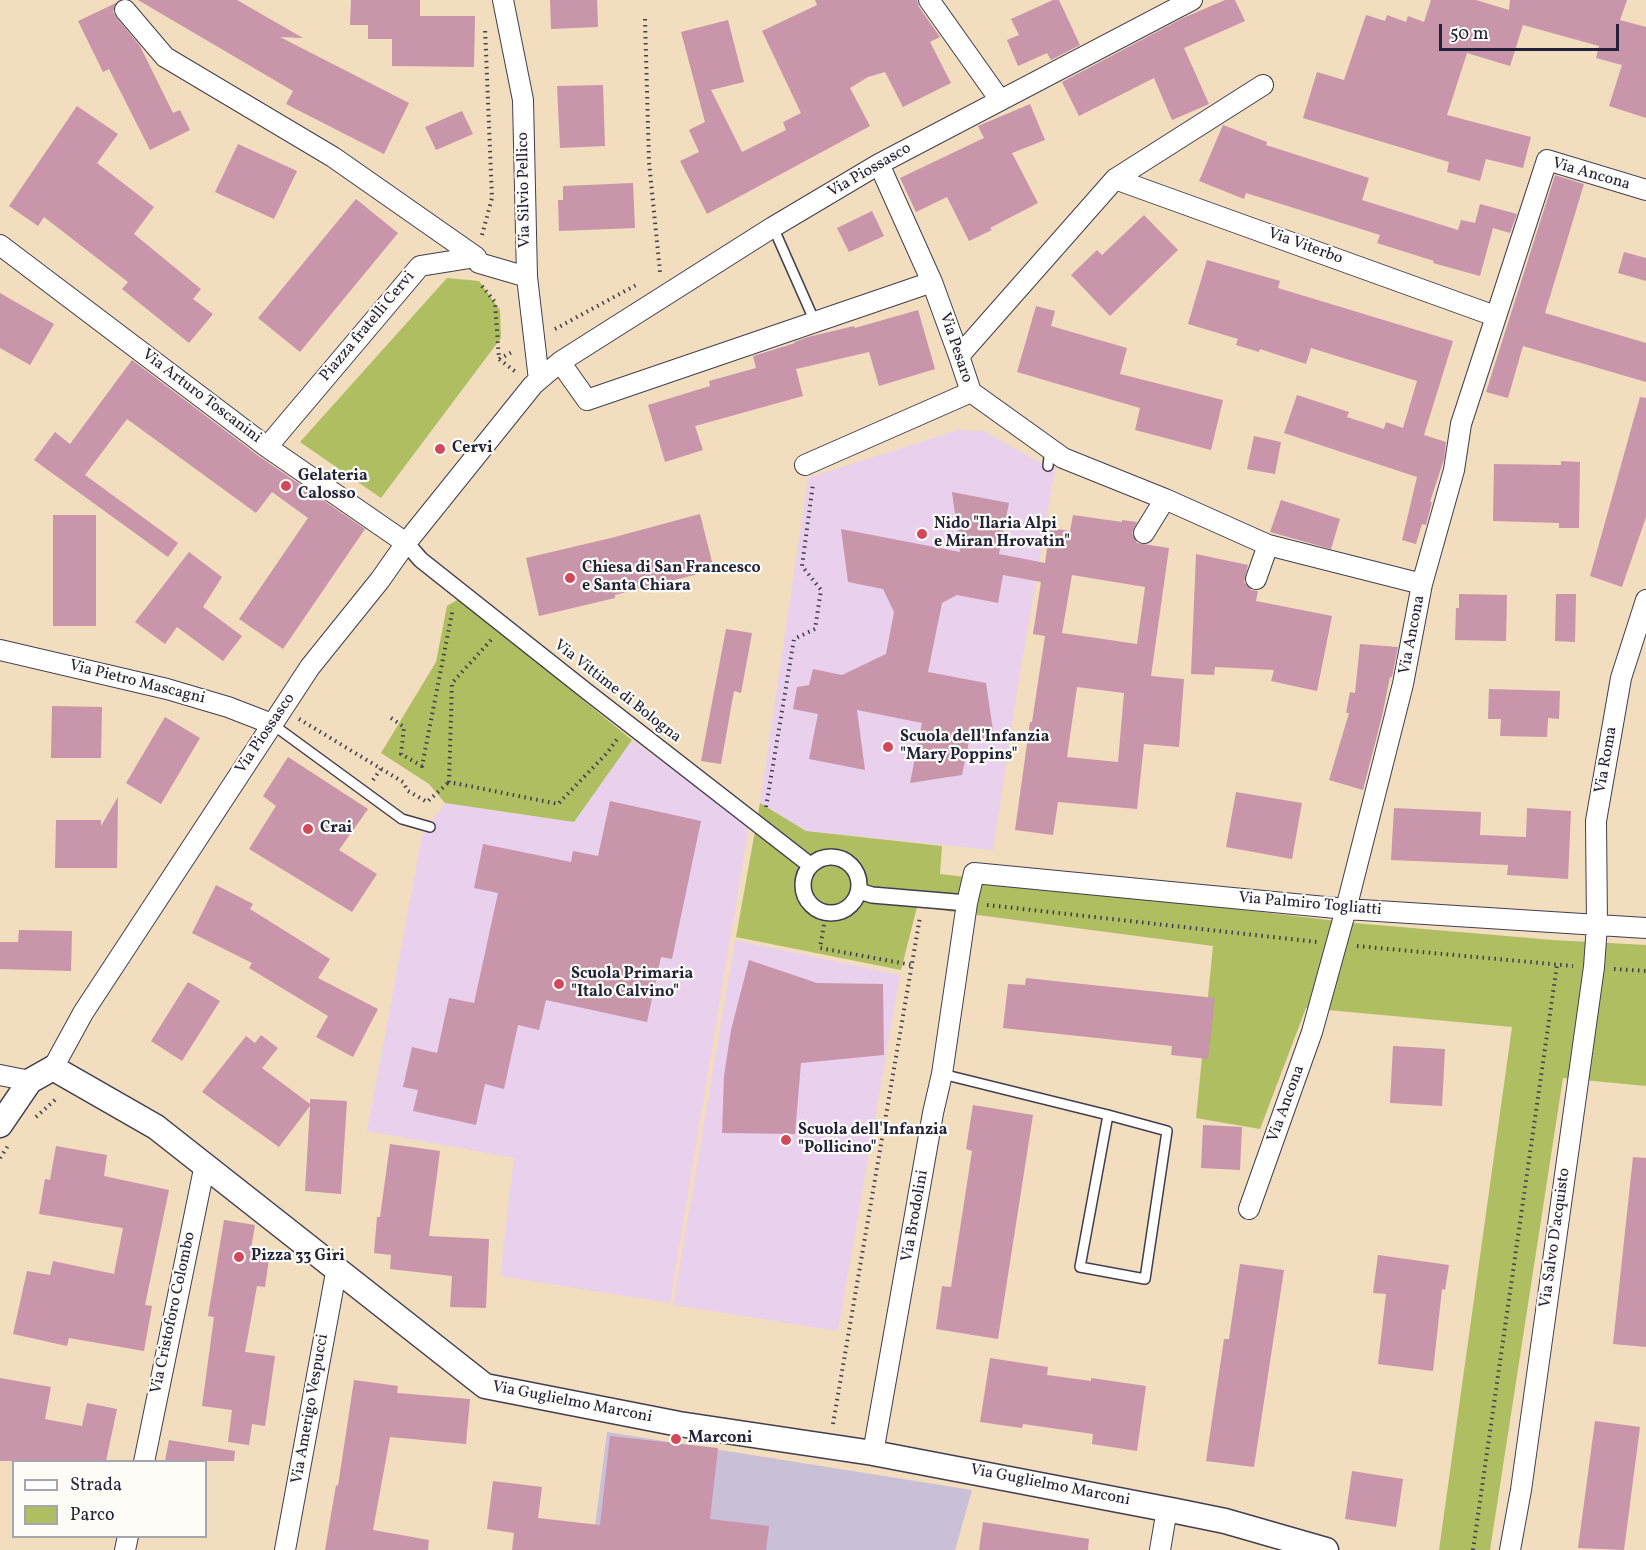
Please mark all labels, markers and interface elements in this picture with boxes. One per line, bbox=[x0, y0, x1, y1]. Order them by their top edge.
scale bar bbox=[1442, 12, 1622, 50]
text: 50 m bbox=[1450, 22, 1489, 47]
street label: Via Silvio Pellico bbox=[514, 132, 536, 248]
street label: Via Piossasco bbox=[825, 139, 915, 203]
street label: Via Ancona bbox=[1550, 155, 1632, 195]
street label: Via Viterbo bbox=[1265, 225, 1345, 269]
street label: Piazza fratelli Cervi bbox=[316, 268, 420, 386]
street label: Via Pesaro bbox=[934, 310, 976, 386]
street label: Via Arturo Toscanini bbox=[137, 346, 265, 448]
place label: Cervi bbox=[452, 439, 493, 459]
marker: Cervi bbox=[433, 442, 447, 456]
place label: Gelateria Calosso bbox=[298, 467, 368, 505]
marker: Gelateria Calosso bbox=[279, 479, 293, 493]
place label: Nido "Ilaria Alpi e Miran Hrovatin" bbox=[934, 515, 1070, 553]
marker: Nido "Ilaria Alpi e Miran Hrovatin" bbox=[915, 527, 929, 541]
place label: Chiesa di San Francesco e Santa Chiara bbox=[582, 559, 761, 597]
marker: Chiesa di San Francesco e Santa Chiara bbox=[563, 571, 577, 585]
street label: Via Ancona bbox=[1396, 594, 1430, 676]
street label: Via Vittime di Bologna bbox=[549, 636, 685, 748]
street label: Via Pietro Mascagni bbox=[67, 657, 207, 709]
street label: Via Piossasco bbox=[232, 690, 300, 778]
street label: Via Roma bbox=[1592, 725, 1622, 795]
place label: Scuola dell'Infanzia "Mary Poppins" bbox=[900, 728, 1049, 766]
marker: Scuola dell'Infanzia "Mary Poppins" bbox=[881, 740, 895, 754]
place label: Crai bbox=[320, 819, 352, 839]
marker: Crai bbox=[301, 822, 315, 836]
street label: Via Palmiro Togliatti bbox=[1238, 889, 1382, 921]
place label: Scuola Primaria "Italo Calvino" bbox=[571, 965, 693, 1003]
marker: Scuola Primaria "Italo Calvino" bbox=[552, 977, 566, 991]
street label: Via Ancona bbox=[1264, 1063, 1310, 1145]
place label: Scuola dell'Infanzia "Pollicino" bbox=[798, 1121, 947, 1159]
marker: Scuola dell'Infanzia "Pollicino" bbox=[779, 1133, 793, 1147]
street label: Via Salvo D'acquisto bbox=[1537, 1167, 1575, 1309]
street label: Via Brodolini bbox=[898, 1169, 934, 1263]
street label: Via Cristoforo Colombo bbox=[147, 1230, 201, 1396]
place label: Pizza 33 Giri bbox=[251, 1247, 345, 1267]
marker: Pizza 33 Giri bbox=[232, 1250, 246, 1264]
street label: Via Amerigo Vespucci bbox=[288, 1333, 334, 1485]
street label: Via Guglielmo Marconi bbox=[490, 1378, 654, 1428]
place label: Marconi bbox=[688, 1429, 753, 1449]
marker: Marconi bbox=[669, 1432, 683, 1446]
legend bbox=[12, 1460, 207, 1538]
street label: Via Guglielmo Marconi bbox=[968, 1461, 1132, 1511]
text: Strada bbox=[70, 1473, 122, 1498]
text: Parco bbox=[70, 1503, 115, 1528]

